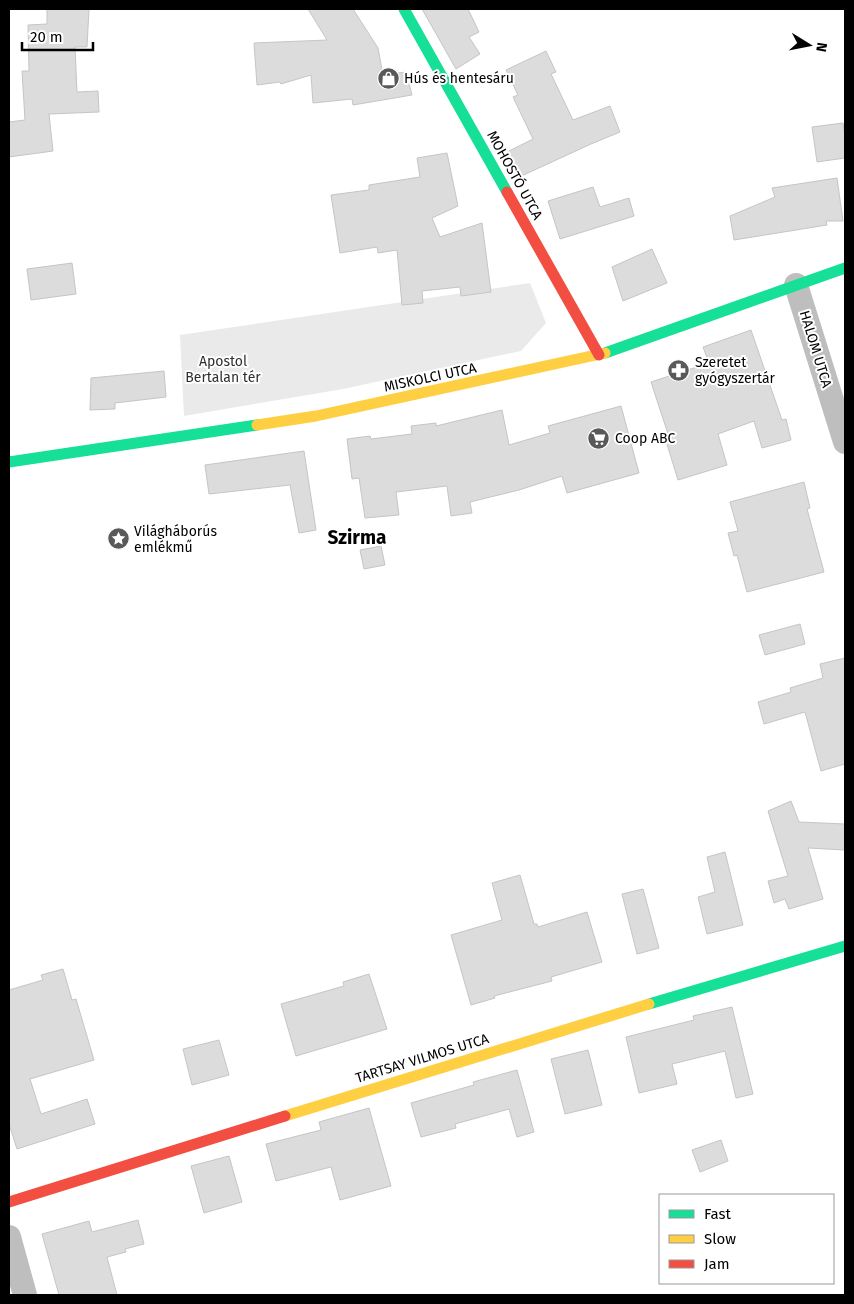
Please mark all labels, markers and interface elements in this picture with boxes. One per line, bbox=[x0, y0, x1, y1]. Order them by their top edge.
scale bar bbox=[22, 20, 94, 52]
north arrow bbox=[784, 20, 834, 70]
text: 20 m bbox=[30, 28, 63, 46]
text: N bbox=[812, 41, 830, 53]
shop icon: Hús és hentesáru bbox=[376, 66, 400, 90]
place label: Hús és hentesáru bbox=[404, 70, 514, 87]
street label: MOHOSTÓ UTCA bbox=[483, 127, 547, 223]
street label: HALOM UTCA bbox=[796, 308, 835, 390]
park label: Apostol Bertalan tér bbox=[185, 353, 261, 386]
place label: Szeretet gyógyszertár bbox=[695, 354, 776, 387]
pharmacy icon: Szeretet gyógyszertár bbox=[667, 358, 691, 382]
street label: MISKOLCI UTCA bbox=[382, 359, 478, 396]
supermarket icon: Coop ABC bbox=[587, 426, 611, 450]
place label: Coop ABC bbox=[615, 430, 675, 447]
place label: Világháborús emlékmű bbox=[134, 523, 217, 556]
district label: Szirma bbox=[328, 526, 386, 549]
place icon: Világháborús emlékmű bbox=[106, 527, 130, 551]
street label: TARTSAY VILMOS UTCA bbox=[353, 1030, 491, 1087]
legend bbox=[659, 1194, 834, 1284]
text: Fast bbox=[704, 1205, 731, 1223]
text: Slow bbox=[704, 1230, 736, 1248]
text: Jam bbox=[704, 1255, 730, 1273]

